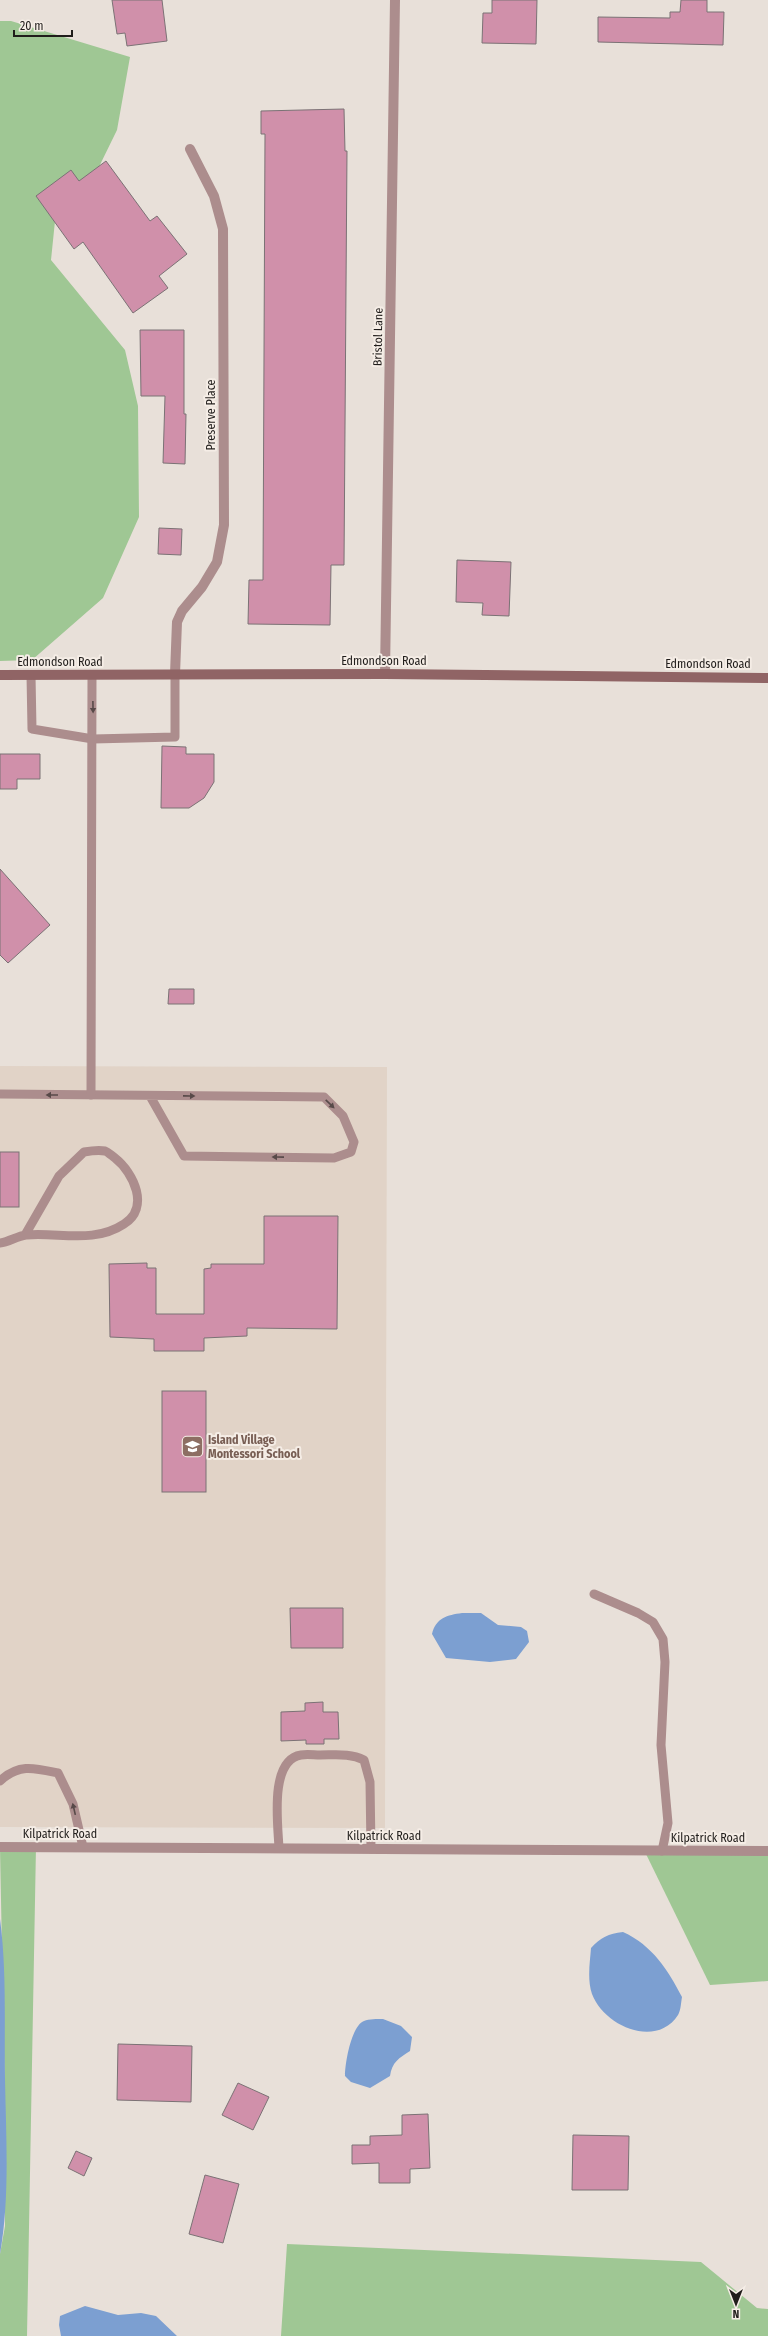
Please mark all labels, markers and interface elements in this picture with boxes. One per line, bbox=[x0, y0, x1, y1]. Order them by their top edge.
scale bar bbox=[14, 12, 72, 38]
text: 20 m bbox=[20, 19, 44, 33]
street label: Bristol Lane bbox=[370, 308, 386, 366]
street label: Preserve Place bbox=[204, 379, 218, 451]
street label: Edmondson Road bbox=[341, 654, 427, 668]
street label: Edmondson Road bbox=[17, 655, 103, 669]
street label: Edmondson Road bbox=[665, 657, 751, 671]
one-way arrow bbox=[90, 701, 96, 714]
one-way arrow bbox=[45, 1092, 58, 1098]
one-way arrow bbox=[183, 1093, 196, 1099]
one-way arrow bbox=[325, 1099, 335, 1108]
one-way arrow bbox=[271, 1154, 284, 1160]
place label: Island Village Montessori School bbox=[208, 1433, 301, 1461]
school or university icon: Island Village Montessori School bbox=[180, 1434, 206, 1460]
one-way arrow bbox=[71, 1803, 77, 1816]
street label: Kilpatrick Road bbox=[23, 1827, 97, 1841]
street label: Kilpatrick Road bbox=[347, 1829, 421, 1843]
street label: Kilpatrick Road bbox=[671, 1831, 745, 1845]
north arrow bbox=[716, 2284, 756, 2324]
text: N bbox=[733, 2307, 739, 2320]

